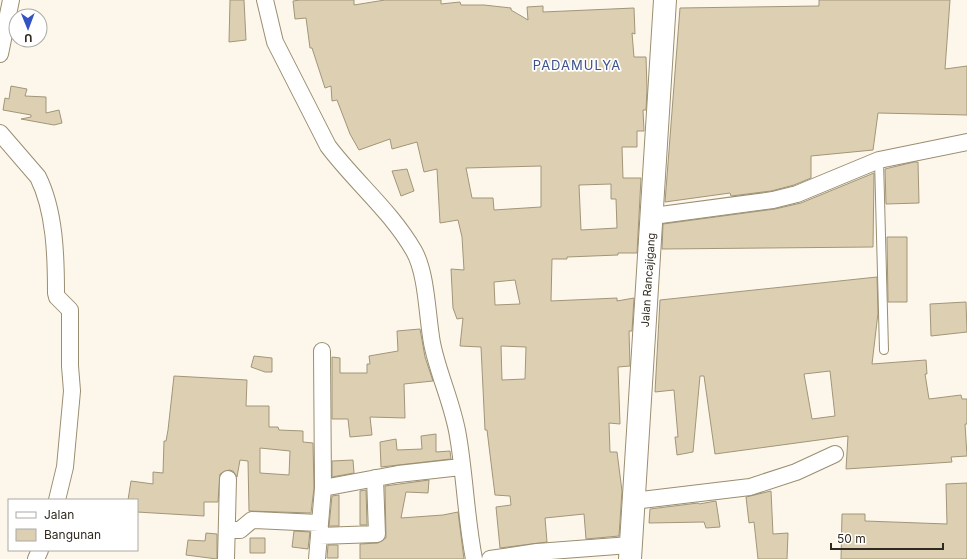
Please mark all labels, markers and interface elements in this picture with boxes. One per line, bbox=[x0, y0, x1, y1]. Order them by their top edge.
north arrow bbox=[8, 8, 48, 48]
text: U bbox=[24, 31, 32, 45]
district label: PADAMULYA bbox=[533, 57, 621, 73]
street label: Jalan Rancajigang bbox=[638, 232, 658, 328]
legend bbox=[8, 499, 138, 551]
text: Jalan bbox=[44, 507, 74, 522]
scale bar bbox=[831, 525, 943, 551]
text: Bangunan bbox=[44, 527, 101, 542]
text: 50 m bbox=[837, 531, 866, 546]

